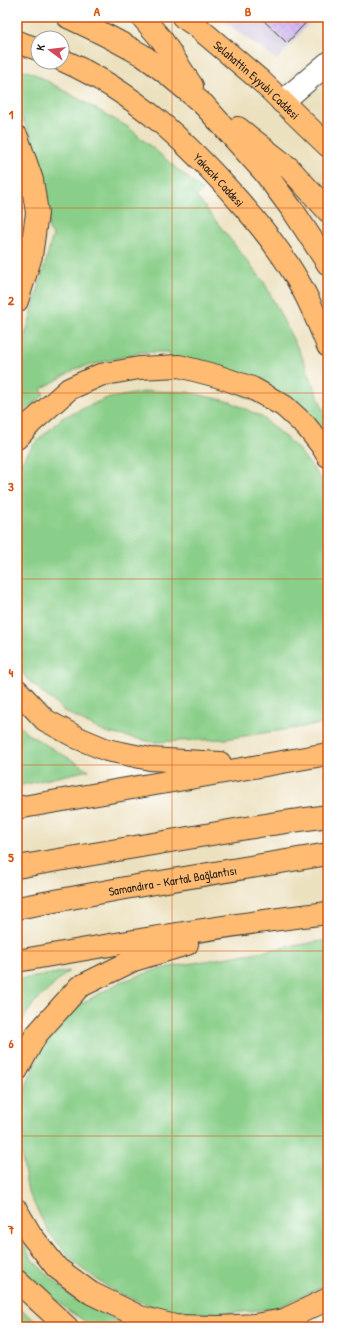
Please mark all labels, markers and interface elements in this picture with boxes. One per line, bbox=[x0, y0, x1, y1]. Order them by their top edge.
text: A bbox=[94, 2, 101, 20]
text: B bbox=[245, 2, 252, 20]
north arrow bbox=[30, 30, 70, 70]
street label: Selahattin Eyyubi Caddesi bbox=[210, 36, 304, 123]
text: K bbox=[33, 43, 48, 52]
text: 1 bbox=[9, 105, 14, 123]
street label: Yakacık Caddesi bbox=[190, 149, 248, 210]
text: 2 bbox=[8, 291, 15, 309]
text: 3 bbox=[8, 477, 14, 495]
text: 4 bbox=[9, 663, 14, 681]
text: 5 bbox=[8, 848, 14, 866]
street label: Samandıra - Kartal Bağlantısı bbox=[107, 861, 238, 899]
text: 6 bbox=[8, 1034, 14, 1052]
text: 7 bbox=[7, 1220, 15, 1238]

